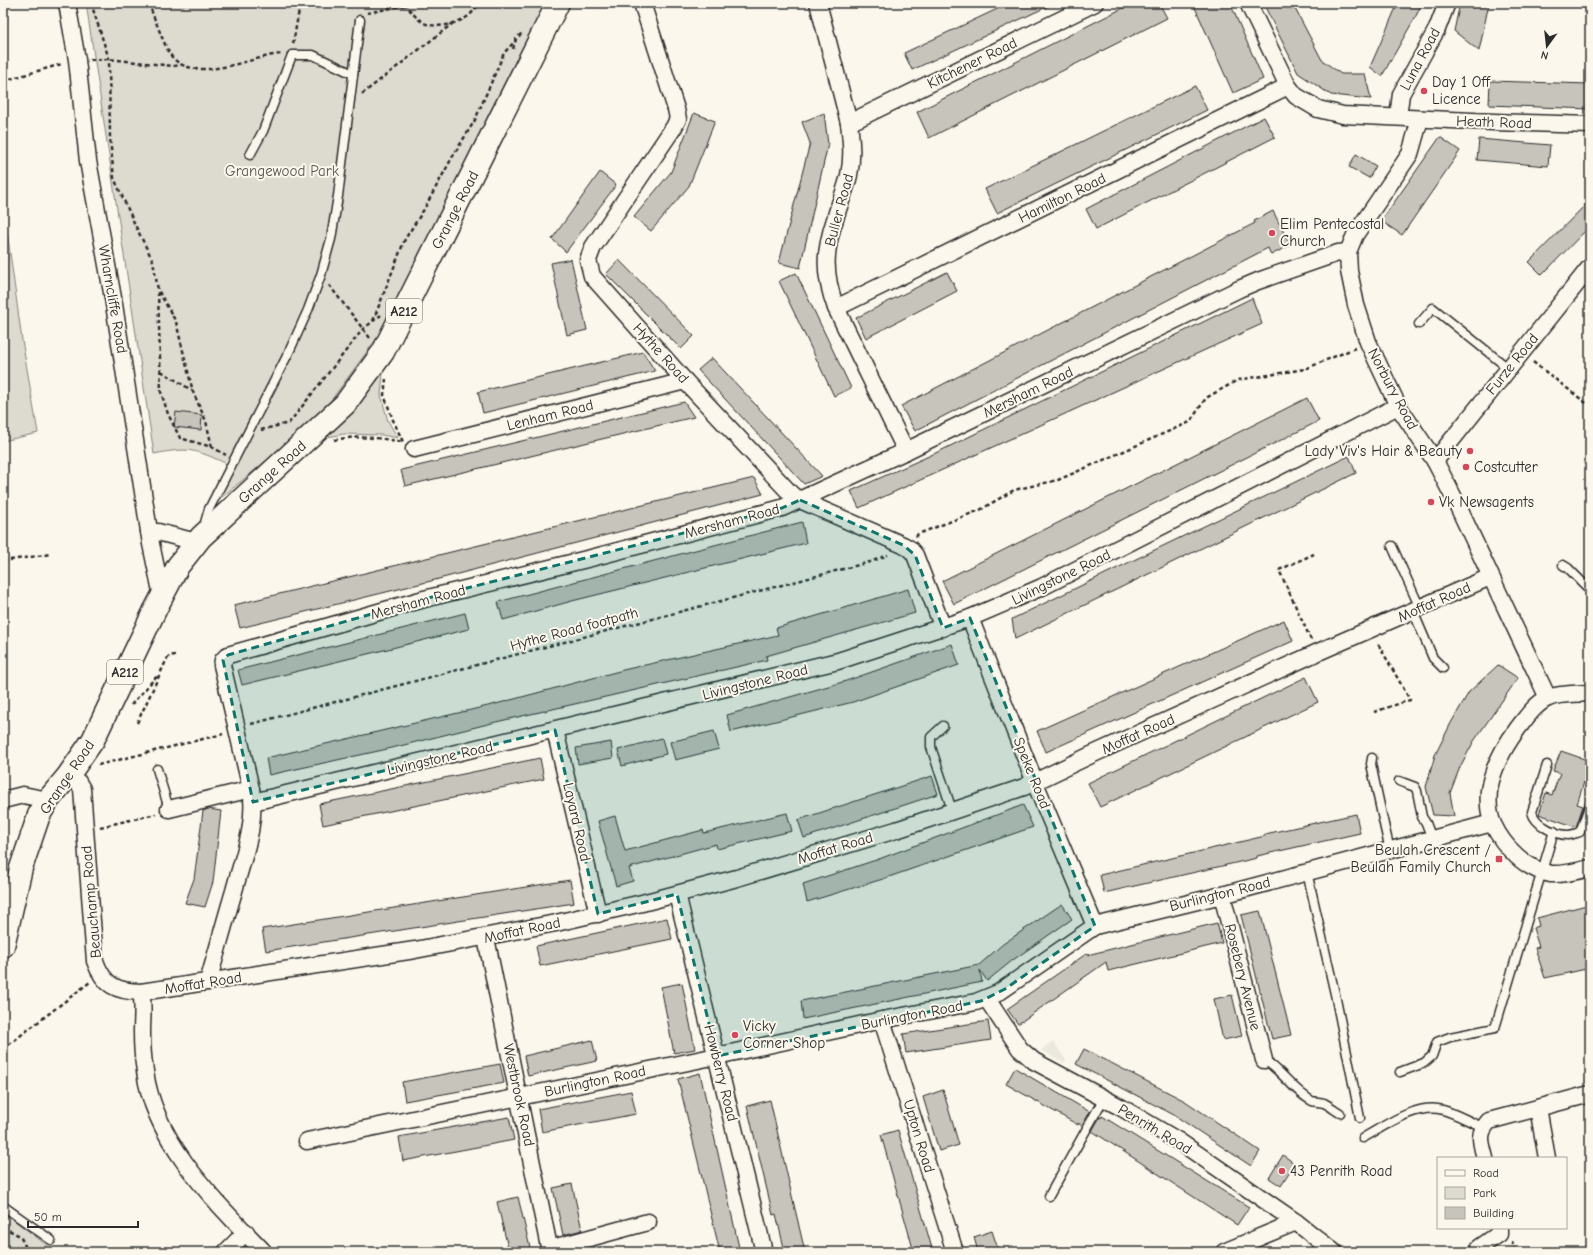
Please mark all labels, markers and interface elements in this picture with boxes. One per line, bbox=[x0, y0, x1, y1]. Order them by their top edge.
street label: Luna Road bbox=[1396, 25, 1444, 93]
north arrow bbox=[1527, 26, 1567, 66]
street label: Kitchener Road bbox=[924, 34, 1020, 92]
text: N bbox=[1539, 48, 1550, 62]
place label: Day 1 Off Licence bbox=[1432, 73, 1491, 108]
marker: Day 1 Off Licence bbox=[1419, 86, 1429, 96]
street label: Heath Road bbox=[1456, 112, 1532, 132]
park label: Grangewood Park bbox=[225, 162, 340, 180]
street label: Grange Road bbox=[428, 168, 482, 252]
street label: Hamilton Road bbox=[1015, 169, 1109, 227]
street label: Buller Road bbox=[821, 172, 857, 248]
place label: Elim Pentecostal Church bbox=[1280, 215, 1384, 250]
marker: Elim Pentecostal Church bbox=[1267, 228, 1277, 238]
street label: Wharncliffe Road bbox=[95, 243, 131, 355]
road number: A212 bbox=[386, 299, 422, 323]
street label: Hythe Road bbox=[629, 319, 693, 387]
street label: Furze Road bbox=[1482, 330, 1542, 398]
street label: Norbury Road bbox=[1364, 345, 1422, 433]
street label: Mersham Road bbox=[980, 362, 1076, 422]
street label: Lenham Road bbox=[505, 396, 595, 434]
street label: Grange Road bbox=[234, 437, 310, 507]
place label: Lady Viv's Hair & Beauty bbox=[1305, 442, 1462, 460]
marker: Lady Viv's Hair & Beauty bbox=[1465, 446, 1475, 456]
place label: Costcutter bbox=[1474, 458, 1538, 476]
marker: Costcutter bbox=[1461, 462, 1471, 472]
place label: Vk Newsagents bbox=[1439, 493, 1534, 511]
marker: Vk Newsagents bbox=[1426, 497, 1436, 507]
street label: Mersham Road bbox=[682, 500, 782, 542]
street label: Livingstone Road bbox=[1008, 545, 1114, 609]
street label: Moffat Road bbox=[1395, 578, 1473, 626]
street label: Mersham Road bbox=[368, 581, 468, 623]
street label: Hythe Road footpath bbox=[508, 603, 640, 655]
road number: A212 bbox=[107, 660, 143, 684]
street label: Livingstone Road bbox=[700, 660, 810, 704]
street label: Moffat Road bbox=[1099, 710, 1177, 758]
street label: Speke Road bbox=[1009, 735, 1055, 811]
street label: Grange Road bbox=[36, 737, 98, 817]
street label: Livingstone Road bbox=[385, 737, 495, 779]
street label: Layard Road bbox=[559, 781, 595, 863]
street label: Moffat Road bbox=[795, 828, 875, 868]
place label: Beulah Crescent / Beulah Family Church bbox=[1350, 841, 1491, 876]
street label: Beauchamp Road bbox=[77, 845, 105, 959]
marker: Beulah Crescent / Beulah Family Church bbox=[1494, 854, 1504, 864]
street label: Burlington Road bbox=[1168, 873, 1272, 915]
street label: Moffat Road bbox=[482, 913, 562, 947]
street label: Rosebery Avenue bbox=[1221, 922, 1265, 1033]
street label: Moffat Road bbox=[163, 968, 243, 998]
street label: Burlington Road bbox=[860, 996, 964, 1034]
place label: Vicky Corner Shop bbox=[743, 1017, 825, 1052]
street label: Howberry Road bbox=[700, 1023, 742, 1123]
marker: Vicky Corner Shop bbox=[730, 1030, 740, 1040]
street label: Westbrook Road bbox=[499, 1042, 539, 1148]
street label: Burlington Road bbox=[543, 1061, 647, 1101]
street label: Upton Road bbox=[899, 1097, 939, 1175]
street label: Penrith Road bbox=[1115, 1100, 1195, 1158]
legend bbox=[1437, 1157, 1567, 1229]
place label: 43 Penrith Road bbox=[1290, 1162, 1393, 1180]
marker: 43 Penrith Road bbox=[1277, 1166, 1287, 1176]
text: Road bbox=[1473, 1166, 1499, 1180]
text: Park bbox=[1473, 1186, 1496, 1200]
scale bar bbox=[28, 1203, 138, 1229]
text: Building bbox=[1473, 1206, 1514, 1220]
text: 50 m bbox=[34, 1210, 62, 1224]

